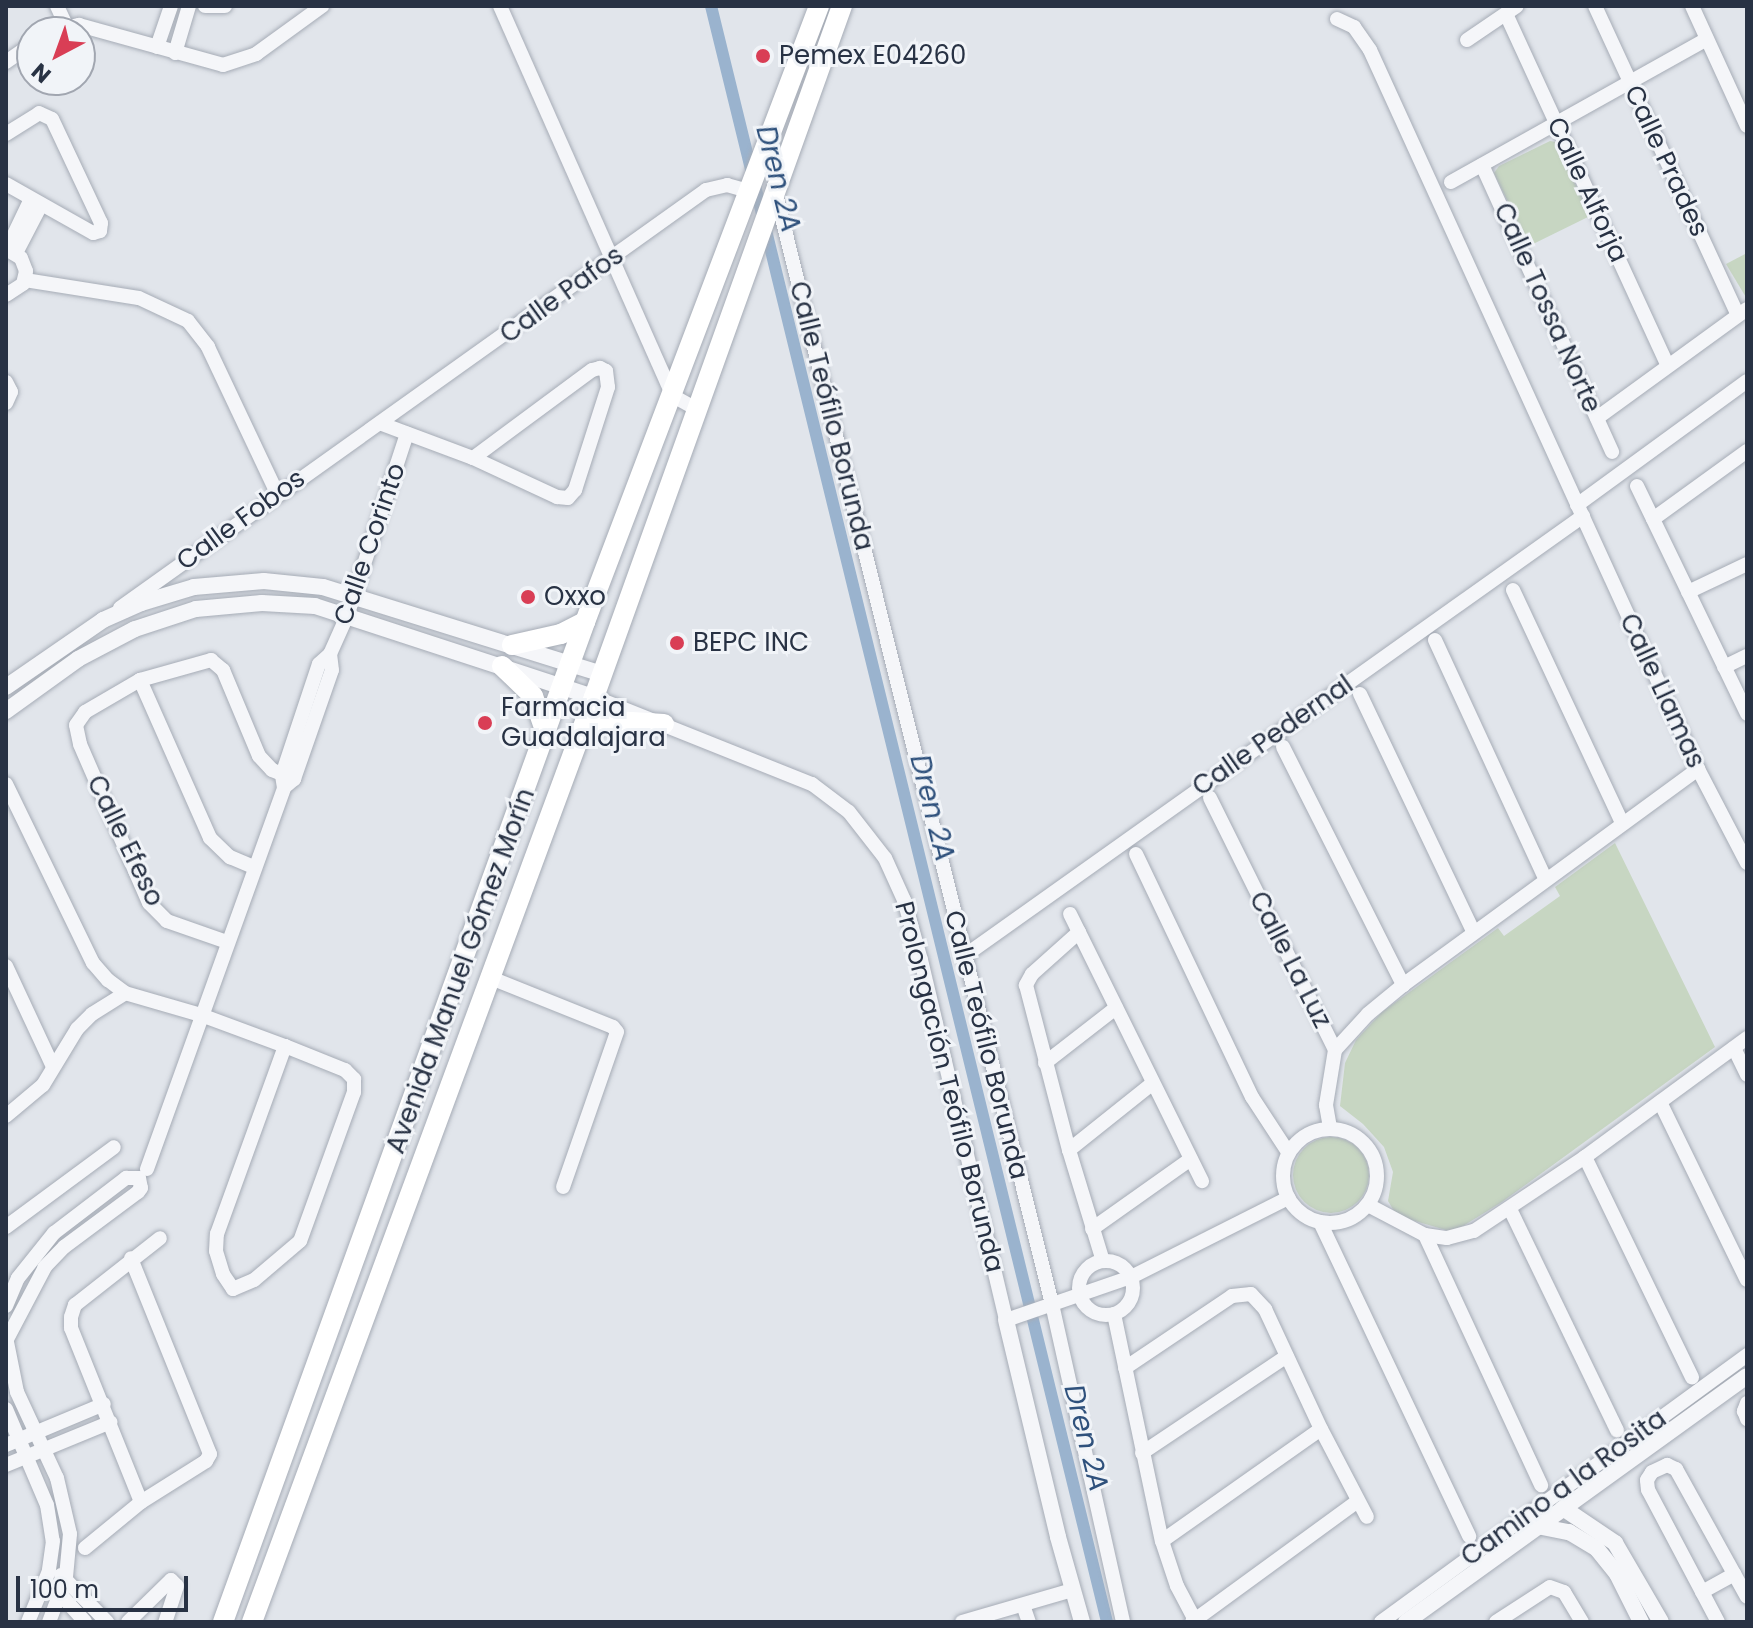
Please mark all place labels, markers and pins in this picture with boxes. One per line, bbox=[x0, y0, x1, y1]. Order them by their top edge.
place label: Pemex E04260 bbox=[779, 40, 966, 72]
marker: Pemex E04260 bbox=[754, 47, 772, 65]
place label: Oxxo bbox=[544, 581, 606, 613]
marker: Oxxo bbox=[519, 588, 537, 606]
place label: BEPC INC bbox=[693, 627, 809, 659]
marker: BEPC INC bbox=[668, 634, 686, 652]
place label: Farmacia Guadalajara bbox=[501, 692, 666, 754]
marker: Farmacia Guadalajara bbox=[476, 714, 494, 732]

